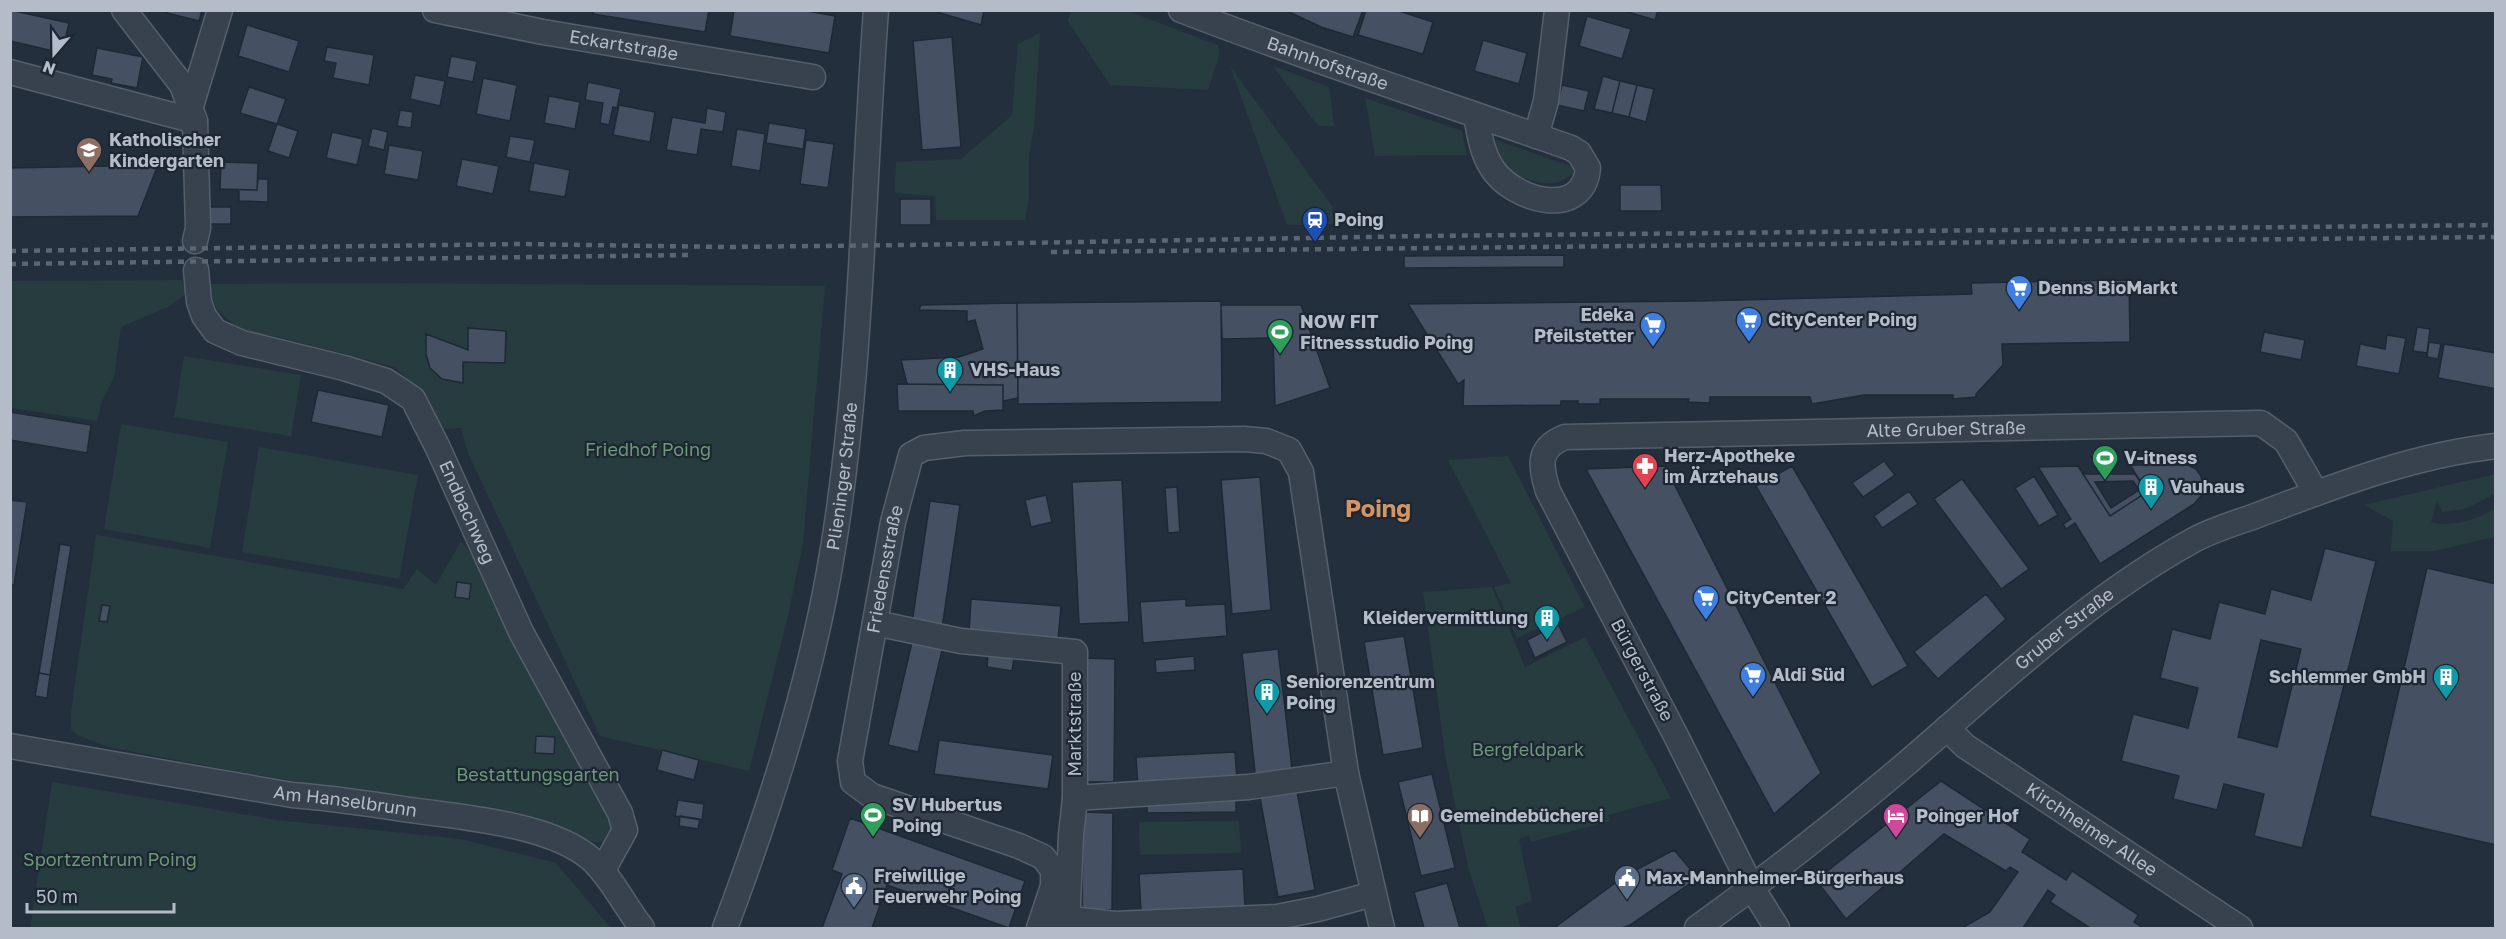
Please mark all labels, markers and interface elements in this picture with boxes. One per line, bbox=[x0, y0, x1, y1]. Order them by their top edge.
north arrow bbox=[24, 24, 84, 84]
street label: Eckartstraße bbox=[568, 25, 680, 64]
street label: Bahnhofstraße bbox=[1264, 31, 1392, 94]
text: N bbox=[40, 57, 58, 80]
place label: Katholischer Kindergarten bbox=[109, 128, 224, 171]
school or university icon: Katholischer Kindergarten bbox=[74, 135, 104, 173]
station icon: Poing bbox=[1300, 205, 1330, 243]
place label: Poing bbox=[1334, 208, 1384, 230]
supermarket icon: Denns BioMarkt bbox=[2004, 273, 2034, 311]
place label: Denns BioMarkt bbox=[2038, 276, 2178, 298]
place label: Edeka Pfeilstetter bbox=[1534, 303, 1634, 346]
supermarket icon: CityCenter Poing bbox=[1734, 305, 1764, 343]
place label: CityCenter Poing bbox=[1768, 308, 1917, 330]
place label: NOW FIT Fitnessstudio Poing bbox=[1300, 310, 1473, 353]
supermarket icon: Edeka Pfeilstetter bbox=[1638, 310, 1668, 348]
sports icon: NOW FIT Fitnessstudio Poing bbox=[1265, 317, 1295, 355]
building icon: VHS-Haus bbox=[935, 355, 965, 393]
place label: VHS-Haus bbox=[970, 358, 1060, 380]
street label: Plieninger Straße bbox=[821, 401, 861, 552]
street label: Alte Gruber Straße bbox=[1866, 416, 2026, 441]
park label: Friedhof Poing bbox=[585, 438, 711, 460]
sports icon: V-itness bbox=[2090, 443, 2120, 481]
place label: Herz-Apotheke im Ärztehaus bbox=[1664, 444, 1796, 487]
place label: V-itness bbox=[2124, 446, 2197, 468]
pharmacy icon: Herz-Apotheke im Ärztehaus bbox=[1630, 451, 1660, 489]
street label: Endbachweg bbox=[435, 457, 501, 567]
building icon: Vauhaus bbox=[2136, 472, 2166, 510]
place label: Vauhaus bbox=[2170, 475, 2245, 497]
district label: Poing bbox=[1345, 493, 1411, 522]
street label: Friedensstraße bbox=[861, 503, 907, 635]
street label: Gruber Straße bbox=[2010, 582, 2118, 674]
supermarket icon: CityCenter 2 bbox=[1691, 583, 1721, 621]
place label: CityCenter 2 bbox=[1726, 586, 1837, 608]
building icon: Kleidervermittlung bbox=[1532, 603, 1562, 641]
place label: Kleidervermittlung bbox=[1363, 606, 1528, 628]
street label: Bürgerstraße bbox=[1607, 615, 1679, 725]
supermarket icon: Aldi Süd bbox=[1738, 660, 1768, 698]
building icon: Schlemmer GmbH bbox=[2431, 662, 2461, 700]
place label: Aldi Süd bbox=[1772, 663, 1845, 685]
place label: Schlemmer GmbH bbox=[2269, 665, 2426, 687]
place label: Seniorenzentrum Poing bbox=[1286, 670, 1435, 713]
street label: Marktstraße bbox=[1063, 671, 1085, 777]
building icon: Seniorenzentrum Poing bbox=[1252, 677, 1282, 715]
park label: Bergfeldpark bbox=[1472, 738, 1584, 760]
park label: Bestattungsgarten bbox=[456, 763, 620, 785]
street label: Kirchheimer Allee bbox=[2022, 777, 2162, 880]
street label: Am Hanselbrunn bbox=[272, 780, 419, 821]
place label: SV Hubertus Poing bbox=[892, 793, 1002, 836]
sports icon: SV Hubertus Poing bbox=[858, 800, 888, 838]
library icon: Gemeindebücherei bbox=[1405, 801, 1435, 839]
hotel icon: Poinger Hof bbox=[1881, 801, 1911, 839]
place label: Gemeindebücherei bbox=[1440, 804, 1604, 826]
place label: Poinger Hof bbox=[1916, 804, 2019, 826]
park label: Sportzentrum Poing bbox=[23, 848, 197, 870]
public building icon: Max-Mannheimer-Bürgerhaus bbox=[1612, 863, 1642, 901]
place label: Freiwillige Feuerwehr Poing bbox=[874, 864, 1021, 907]
place label: Max-Mannheimer-Bürgerhaus bbox=[1646, 866, 1904, 888]
public building icon: Freiwillige Feuerwehr Poing bbox=[839, 871, 869, 909]
scale bar bbox=[27, 876, 174, 914]
text: 50 m bbox=[36, 885, 78, 907]

